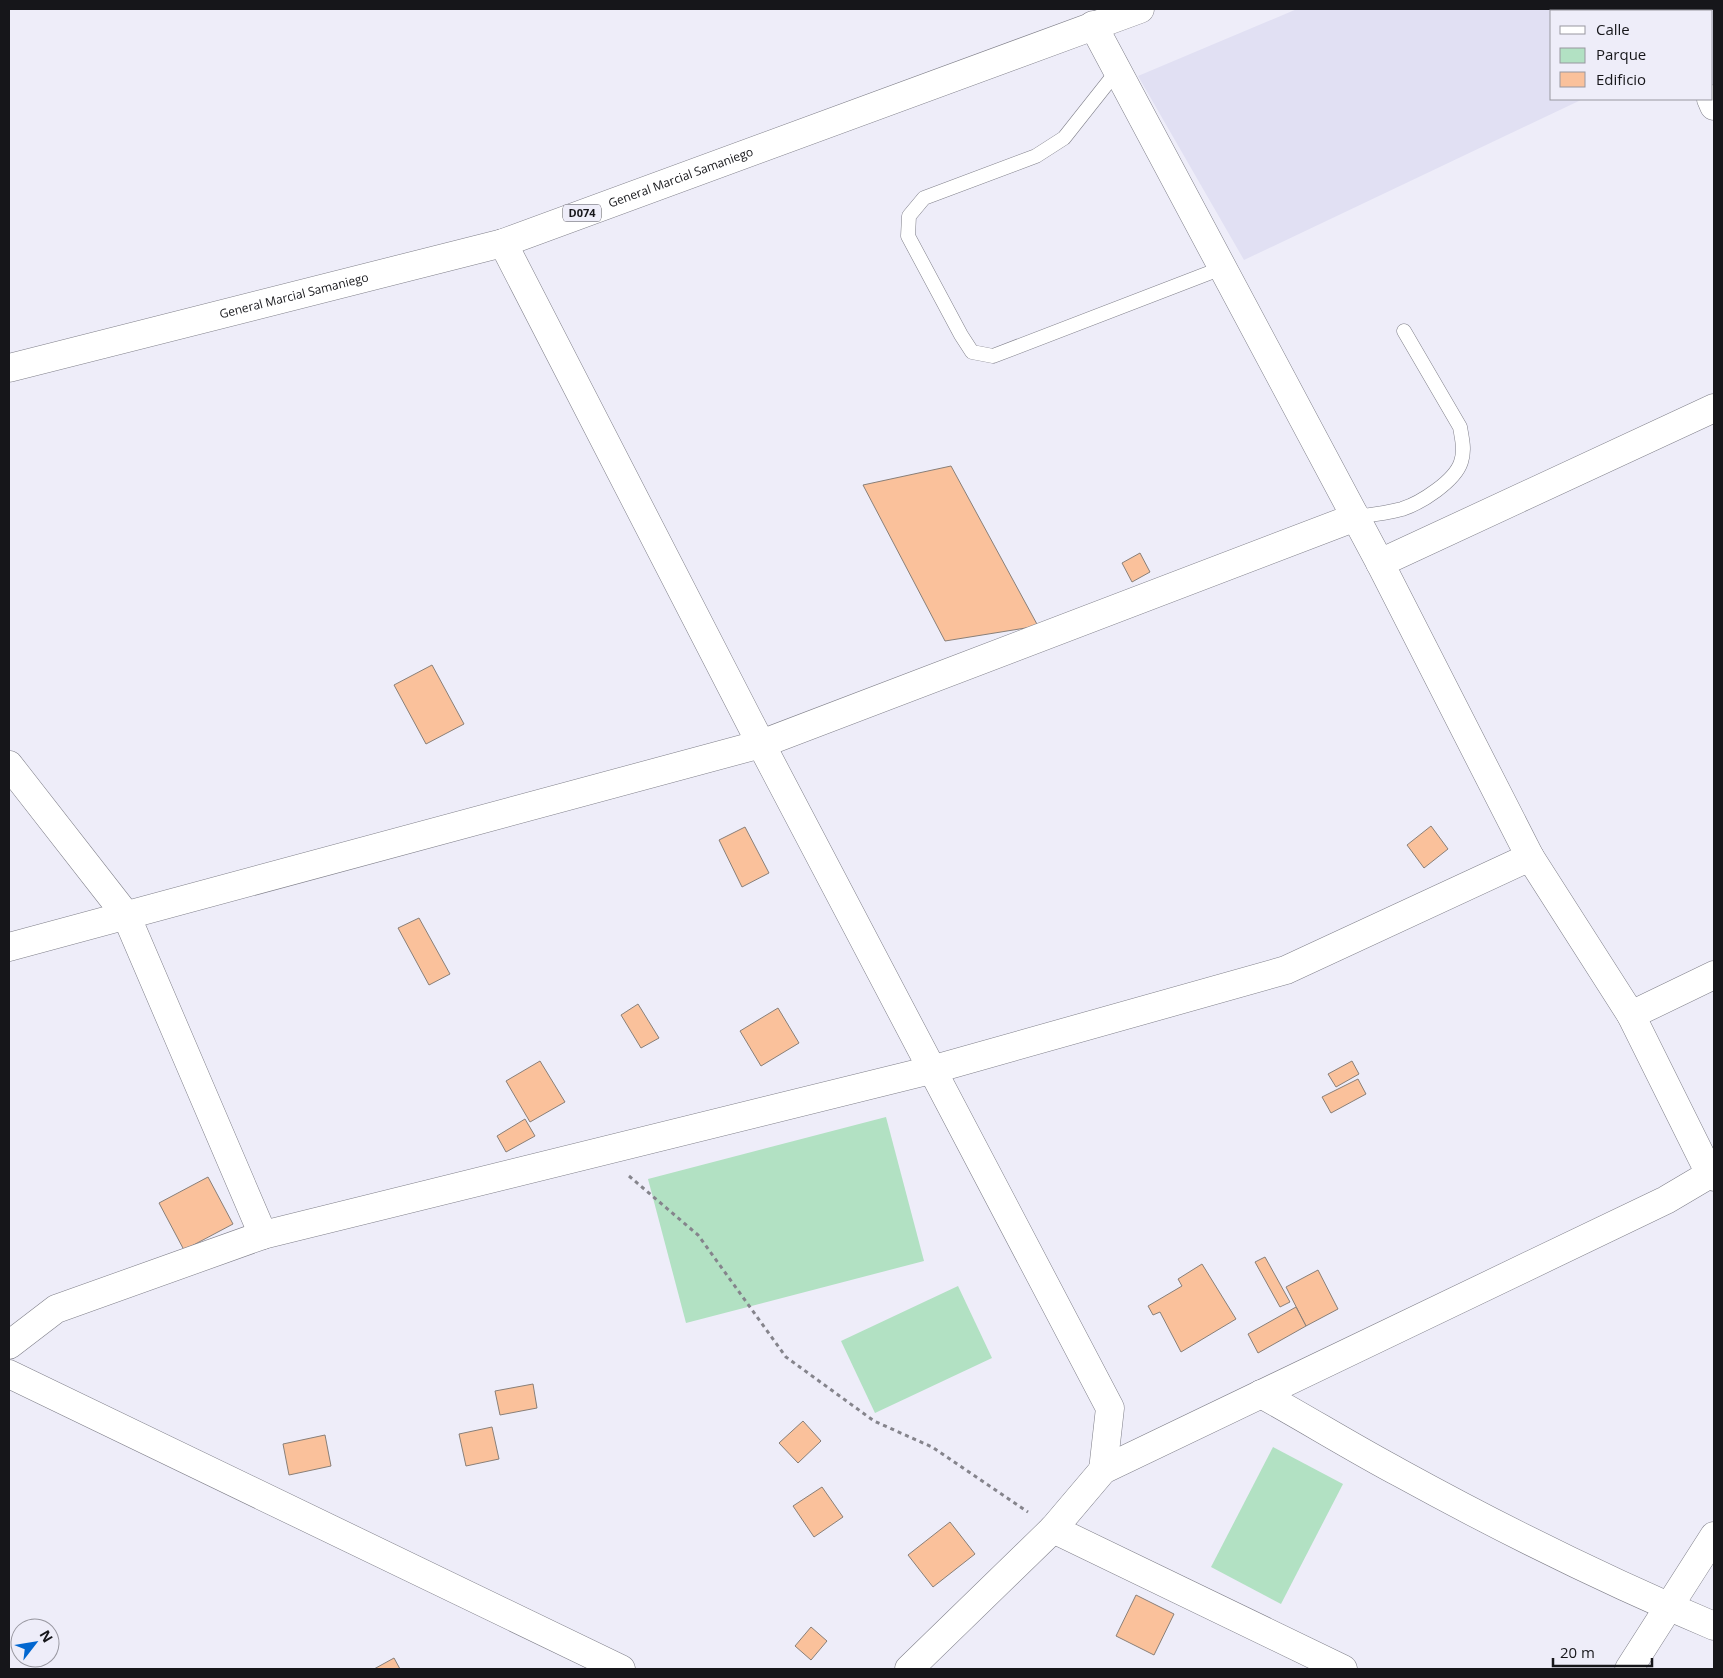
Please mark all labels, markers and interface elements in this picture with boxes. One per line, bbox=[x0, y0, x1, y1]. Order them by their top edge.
legend bbox=[1550, 10, 1713, 100]
text: Calle bbox=[1596, 19, 1630, 39]
text: Parque bbox=[1596, 44, 1646, 64]
text: Edificio bbox=[1596, 69, 1646, 89]
street label: General Marcial Samaniego bbox=[606, 143, 755, 212]
road number: D074 bbox=[563, 204, 601, 222]
street label: General Marcial Samaniego bbox=[218, 268, 370, 322]
north arrow bbox=[10, 1618, 60, 1668]
text: N bbox=[35, 1626, 58, 1646]
scale bar bbox=[1553, 1636, 1652, 1668]
text: 20 m bbox=[1560, 1642, 1595, 1662]

